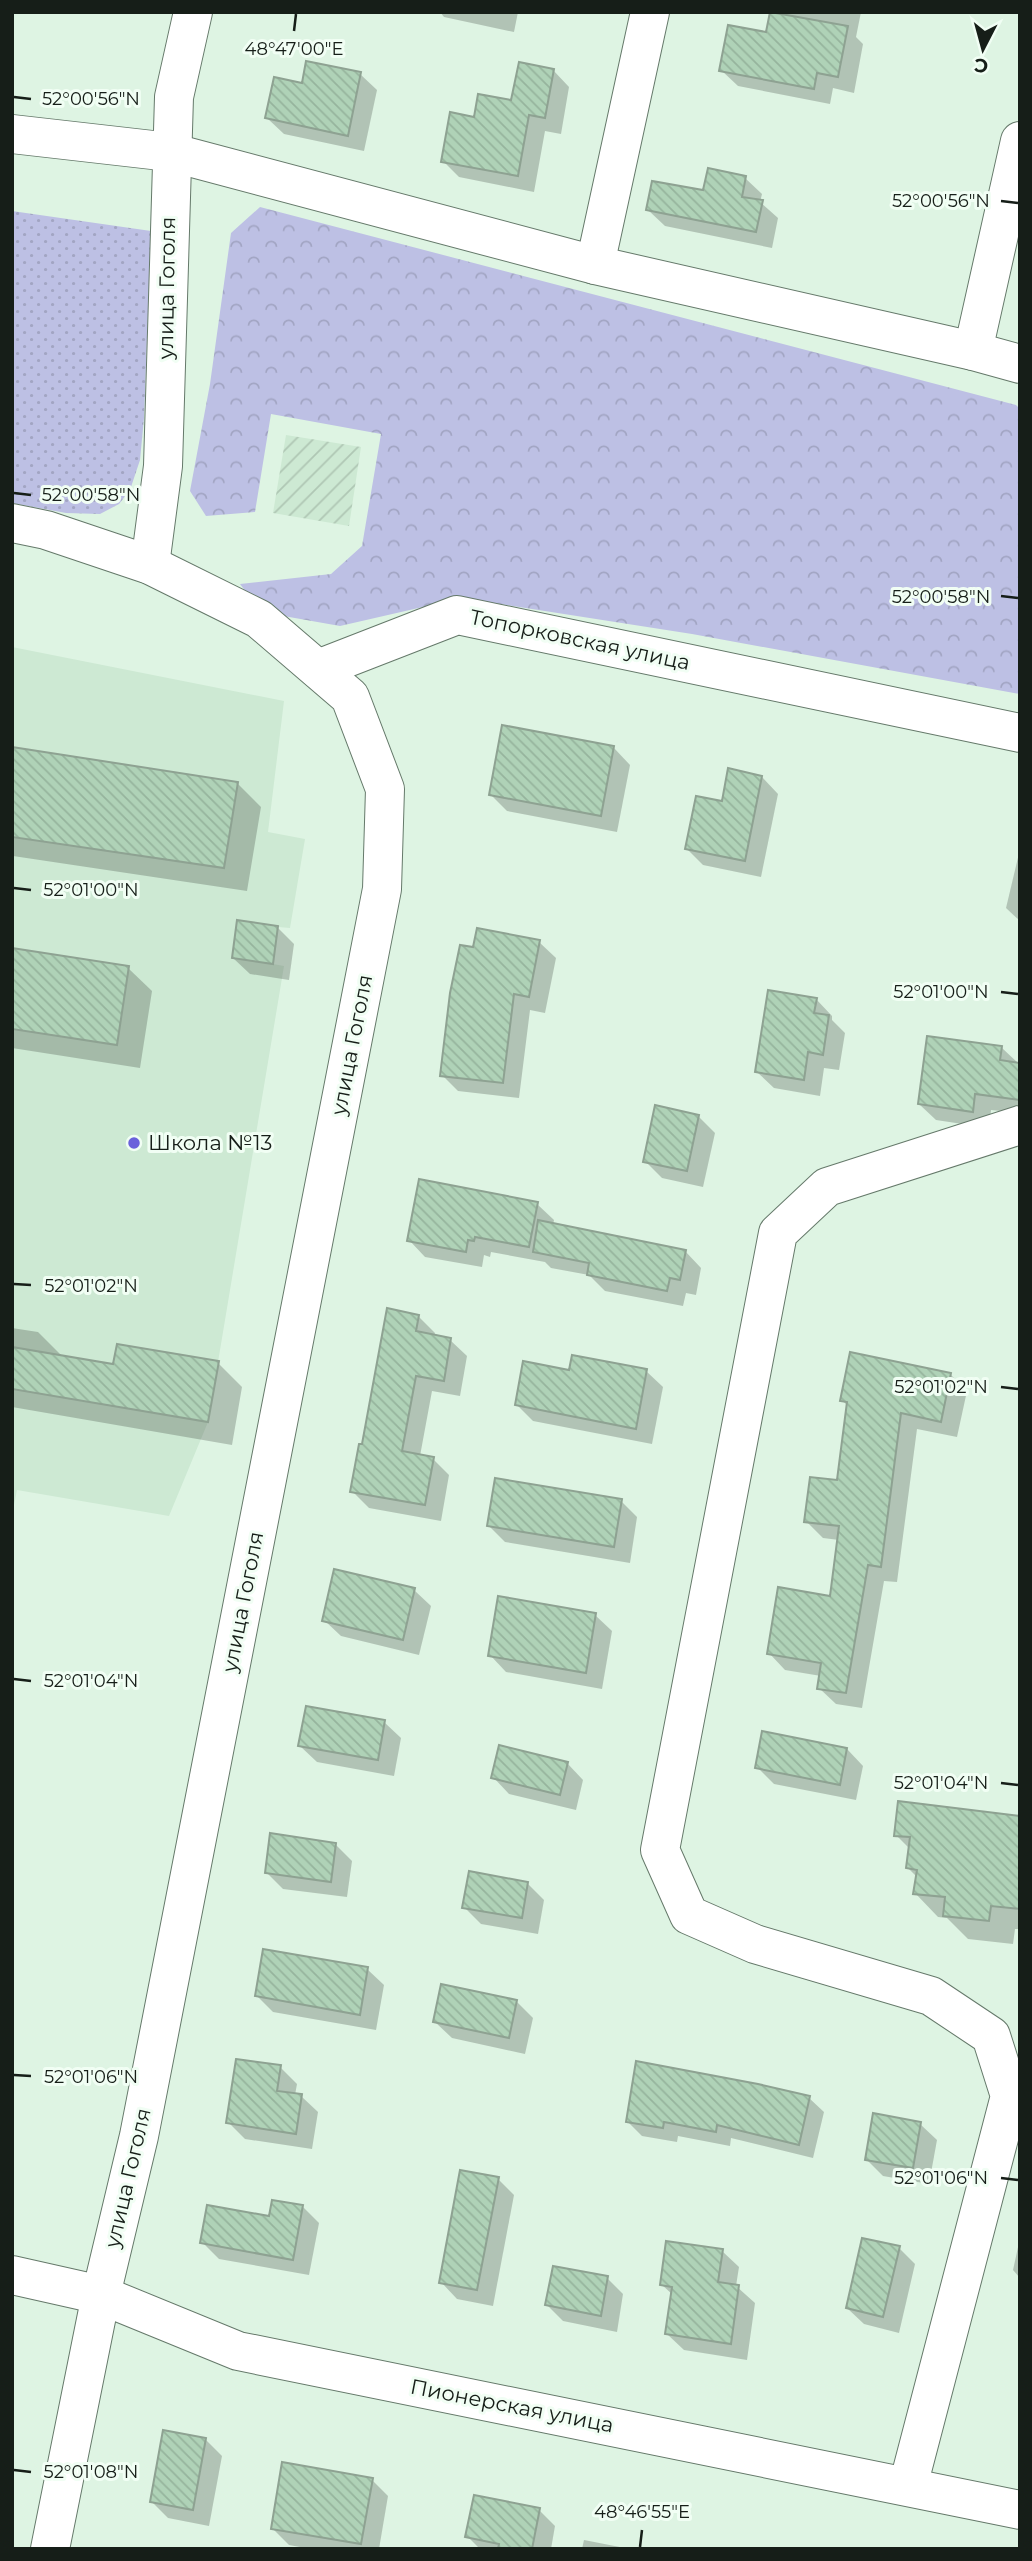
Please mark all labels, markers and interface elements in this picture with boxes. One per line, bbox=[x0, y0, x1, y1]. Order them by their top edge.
north arrow bbox=[948, 14, 1018, 84]
text: 48°47'00"E bbox=[244, 38, 344, 60]
text: С bbox=[973, 53, 989, 78]
text: 52°00'56"N bbox=[42, 88, 140, 110]
text: 52°00'56"N bbox=[892, 190, 990, 212]
street label: улица Гоголя bbox=[153, 216, 180, 361]
text: 52°00'58"N bbox=[42, 484, 140, 506]
text: 52°00'58"N bbox=[892, 586, 990, 608]
street label: Топорковская улица bbox=[468, 604, 692, 675]
text: 52°01'00"N bbox=[43, 879, 139, 901]
street label: улица Гоголя bbox=[325, 972, 377, 1118]
text: 52°01'00"N bbox=[893, 981, 989, 1003]
place label: Школа №13 bbox=[148, 1130, 272, 1155]
marker: Школа №13 bbox=[126, 1135, 142, 1151]
text: 52°01'02"N bbox=[44, 1275, 138, 1297]
text: 52°01'02"N bbox=[894, 1376, 988, 1398]
street label: улица Гоголя bbox=[216, 1529, 268, 1675]
text: 52°01'04"N bbox=[44, 1670, 138, 1692]
text: 52°01'04"N bbox=[894, 1772, 988, 1794]
text: 52°01'06"N bbox=[44, 2066, 138, 2088]
street label: улица Гоголя bbox=[99, 2106, 156, 2251]
text: 52°01'06"N bbox=[894, 2167, 988, 2189]
street label: Пионерская улица bbox=[408, 2374, 616, 2437]
text: 52°01'08"N bbox=[44, 2461, 138, 2483]
text: 48°46'55"E bbox=[594, 2501, 690, 2523]

